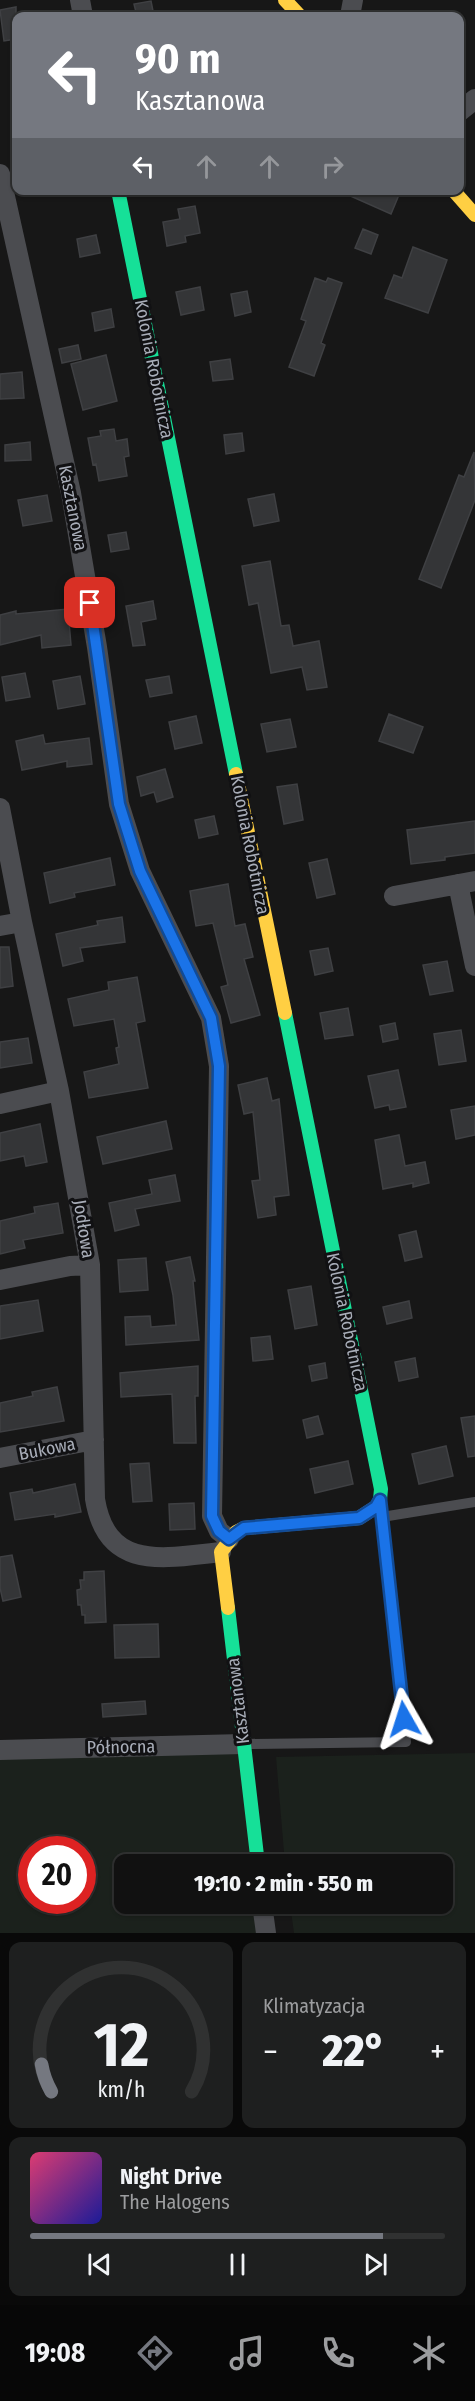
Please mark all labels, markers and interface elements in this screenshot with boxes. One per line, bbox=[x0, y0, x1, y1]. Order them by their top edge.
text: 90 m bbox=[135, 34, 220, 84]
icon: left bbox=[36, 36, 114, 114]
text: Kasztanowa bbox=[135, 85, 265, 117]
icon: left bbox=[127, 150, 160, 183]
icon: ahead bbox=[190, 150, 223, 183]
icon: ahead bbox=[253, 150, 286, 183]
icon: right bbox=[316, 150, 349, 183]
street label: Kolonia Robotnicza bbox=[130, 298, 178, 441]
street label: Kasztanowa bbox=[54, 463, 92, 553]
pin bbox=[64, 577, 115, 628]
icon: arrive bbox=[73, 586, 106, 619]
street label: Kolonia Robotnicza bbox=[226, 774, 274, 917]
street label: Jodłowa bbox=[69, 1198, 100, 1260]
street label: Kolonia Robotnicza bbox=[322, 1251, 372, 1394]
street label: Bukowa bbox=[17, 1433, 77, 1465]
street label: Kasztanowa bbox=[222, 1656, 254, 1745]
position arrow bbox=[372, 1687, 436, 1751]
street label: Północna bbox=[87, 1735, 156, 1759]
speed limit sign: 20 bbox=[18, 1836, 96, 1914]
text: 19:10 · 2 min · 550 m bbox=[194, 1870, 373, 1897]
text: Klimatyzacja bbox=[263, 1994, 365, 2018]
text: 12 bbox=[93, 2008, 149, 2083]
text: 22° bbox=[322, 2024, 386, 2078]
text: − bbox=[263, 2032, 278, 2072]
text: + bbox=[430, 2032, 445, 2072]
text: km/h bbox=[97, 2077, 145, 2103]
text: Night Drive bbox=[120, 2163, 222, 2190]
text: The Halogens bbox=[120, 2190, 230, 2214]
icon: previous bbox=[83, 2248, 116, 2281]
icon: pause bbox=[221, 2248, 254, 2281]
icon: next bbox=[359, 2248, 392, 2281]
icon: directions bbox=[134, 2332, 176, 2374]
icon: music bbox=[226, 2332, 268, 2374]
icon: phone bbox=[317, 2332, 359, 2374]
icon: climate bbox=[408, 2332, 450, 2374]
text: 19:08 bbox=[25, 2337, 85, 2369]

